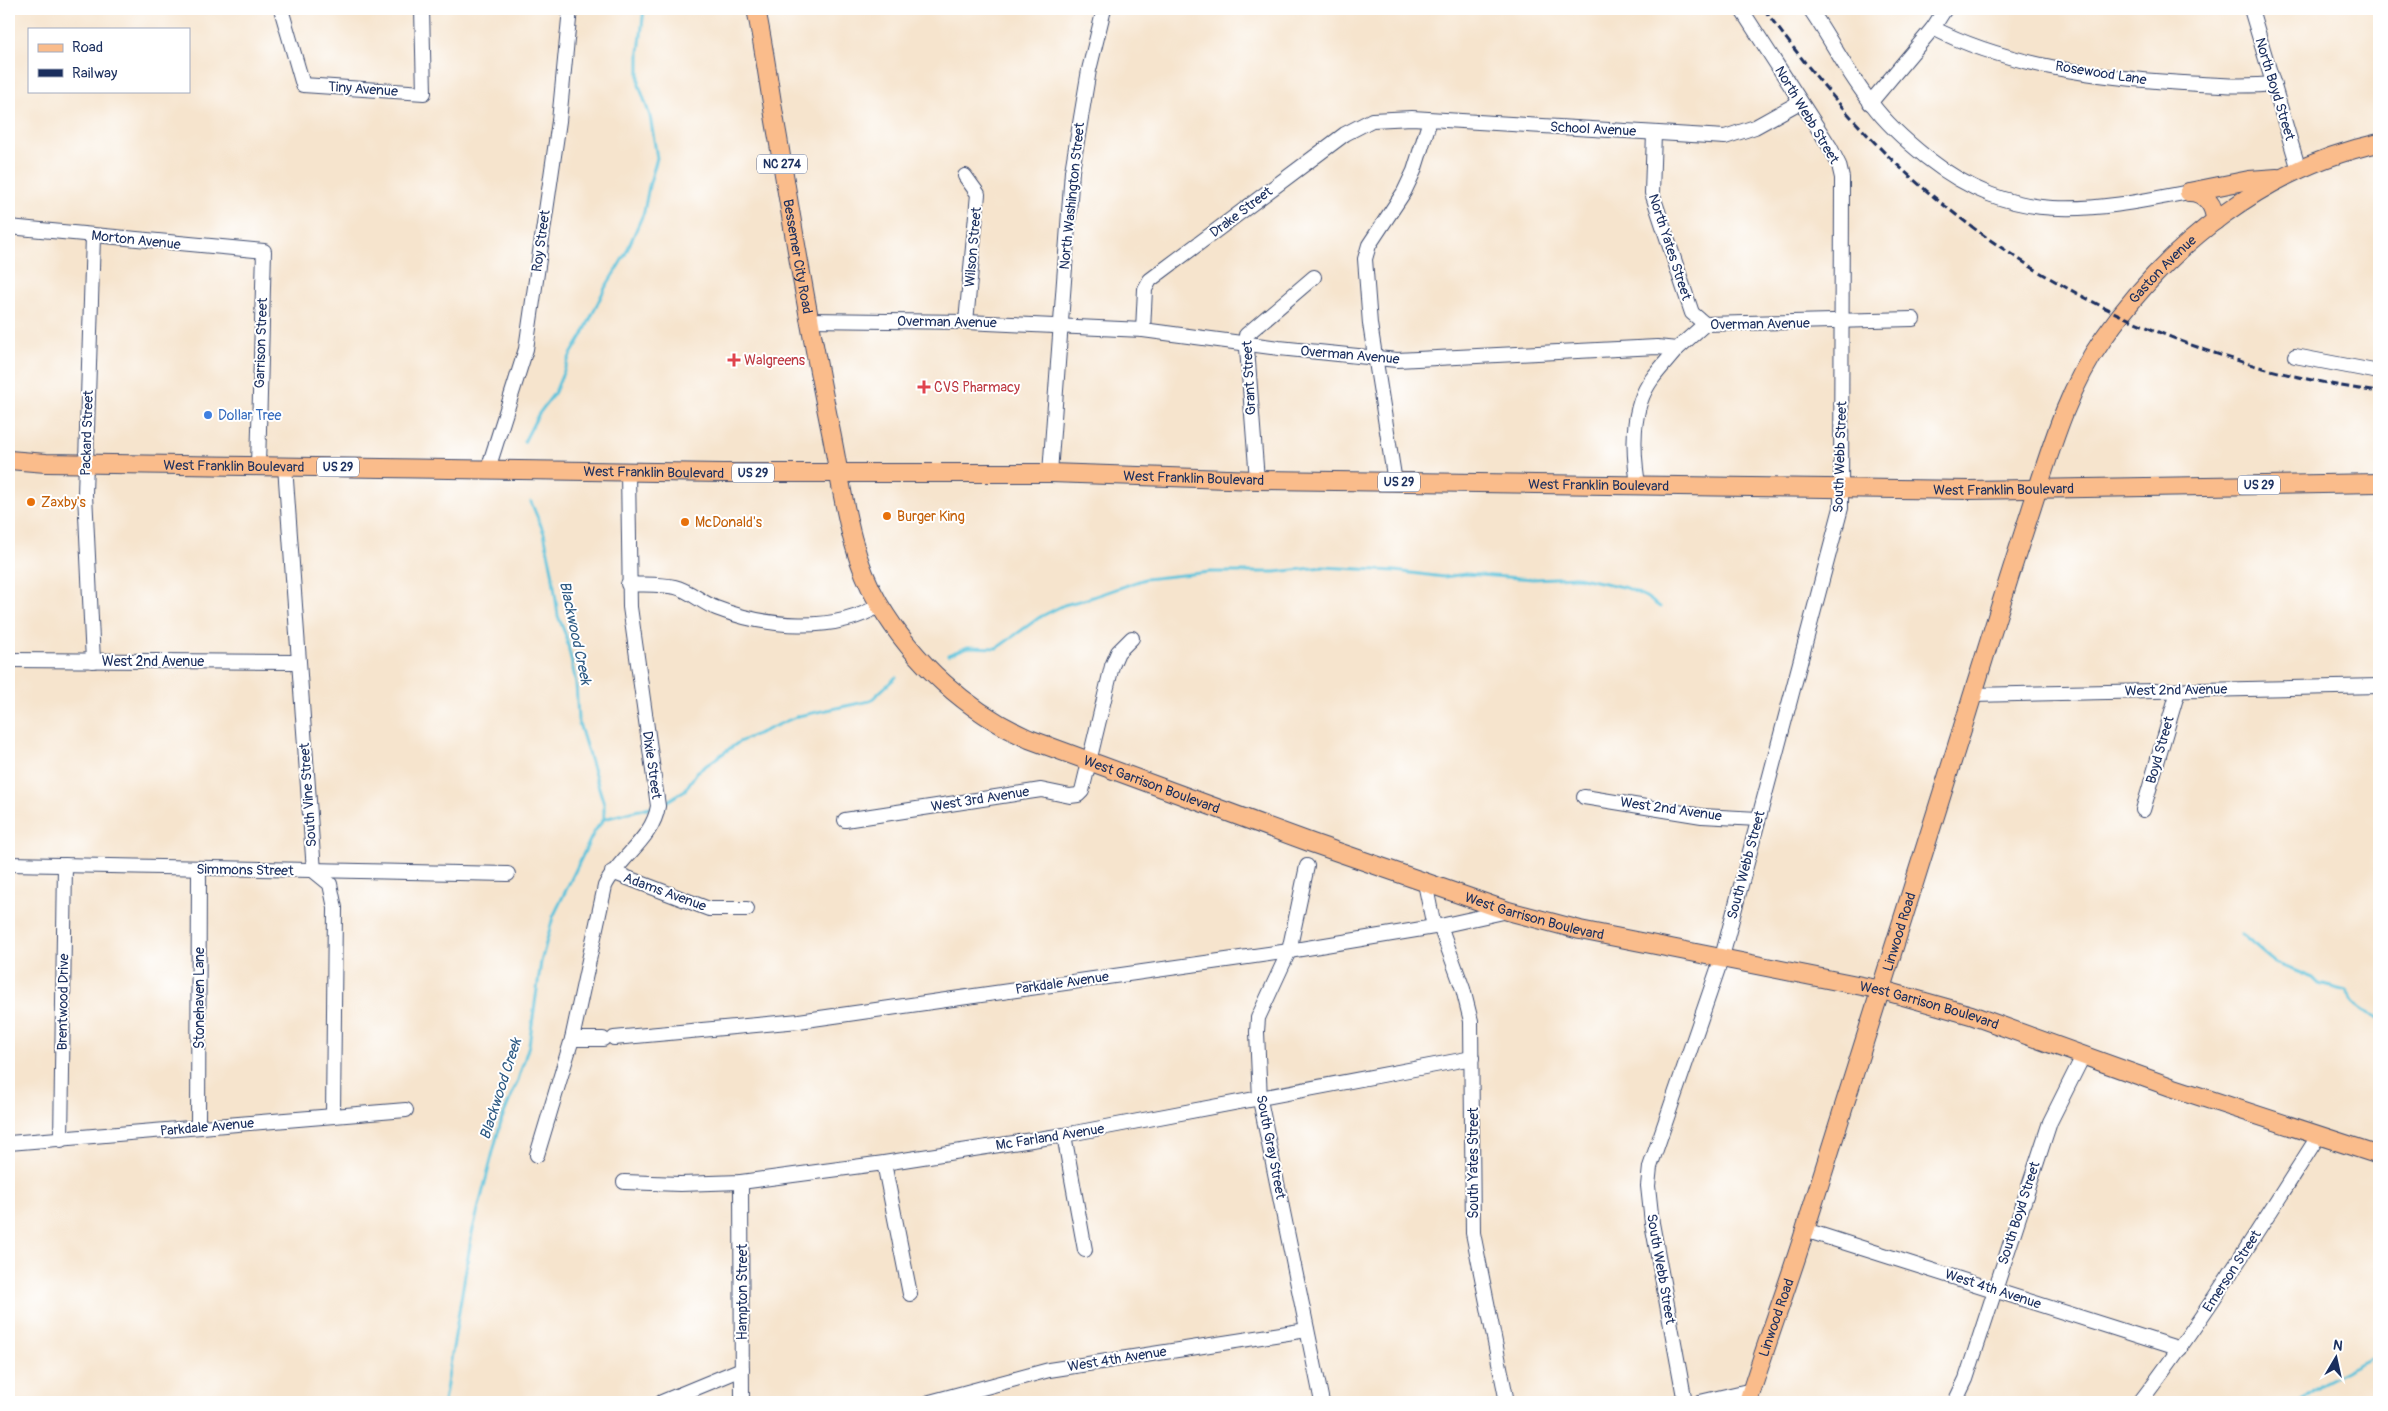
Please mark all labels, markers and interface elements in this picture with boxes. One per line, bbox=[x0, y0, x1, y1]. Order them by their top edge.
legend bbox=[28, 28, 190, 92]
street label: North Boyd Street bbox=[2251, 36, 2299, 143]
text: Road bbox=[72, 38, 103, 57]
street label: Rosewood Lane bbox=[2054, 57, 2148, 89]
street label: North Webb Street bbox=[1771, 63, 1843, 167]
text: Railway bbox=[72, 64, 118, 83]
street label: Tiny Avenue bbox=[328, 78, 399, 100]
street label: School Avenue bbox=[1549, 118, 1637, 140]
street label: North Washington Street bbox=[1056, 121, 1088, 270]
road number: NC 274 bbox=[757, 154, 807, 173]
street label: Drake Street bbox=[1206, 183, 1276, 241]
street label: North Yates Street bbox=[1645, 192, 1695, 303]
street label: Bessemer City Road bbox=[780, 198, 817, 315]
street label: Wilson Street bbox=[961, 206, 985, 288]
street label: Roy Street bbox=[528, 208, 554, 273]
street label: Morton Avenue bbox=[91, 227, 182, 253]
street label: Gaston Avenue bbox=[2125, 231, 2200, 307]
street label: Garrison Street bbox=[251, 297, 271, 389]
street label: Overman Avenue bbox=[897, 313, 997, 331]
street label: Overman Avenue bbox=[1710, 315, 1810, 333]
street label: Grant Street bbox=[1239, 340, 1259, 416]
street label: Overman Avenue bbox=[1300, 342, 1400, 368]
place label: Walgreens bbox=[744, 352, 806, 369]
marker: Walgreens bbox=[728, 354, 740, 366]
place label: CVS Pharmacy bbox=[934, 379, 1020, 396]
marker: CVS Pharmacy bbox=[918, 381, 930, 393]
street label: Packard Street bbox=[77, 390, 97, 476]
street label: South Webb Street bbox=[1830, 401, 1850, 513]
place label: Dollar Tree bbox=[218, 407, 281, 424]
marker: Dollar Tree bbox=[202, 409, 214, 421]
street label: West Franklin Boulevard bbox=[163, 456, 305, 475]
road number: US 29 bbox=[317, 458, 359, 477]
street label: West Franklin Boulevard bbox=[583, 462, 725, 482]
road number: US 29 bbox=[732, 463, 774, 482]
street label: West Franklin Boulevard bbox=[1123, 467, 1264, 489]
road number: US 29 bbox=[1378, 472, 1420, 492]
street label: West Franklin Boulevard bbox=[1528, 475, 1669, 494]
road number: US 29 bbox=[2238, 476, 2280, 494]
street label: West Franklin Boulevard bbox=[1933, 480, 2074, 499]
place label: Zaxby's bbox=[41, 494, 86, 511]
marker: Zaxby's bbox=[25, 496, 37, 508]
place label: Burger King bbox=[897, 508, 965, 525]
marker: Burger King bbox=[881, 510, 893, 522]
place label: McDonald's bbox=[695, 514, 763, 531]
marker: McDonald's bbox=[679, 516, 691, 528]
water label: Blackwood Creek bbox=[555, 580, 596, 688]
street label: West 2nd Avenue bbox=[102, 653, 204, 670]
street label: West 2nd Avenue bbox=[2125, 681, 2227, 699]
street label: Boyd Street bbox=[2142, 714, 2178, 786]
street label: Dixie Street bbox=[639, 730, 665, 801]
street label: South Vine Street bbox=[296, 742, 320, 848]
street label: West Garrison Boulevard bbox=[1081, 751, 1223, 817]
street label: West 3rd Avenue bbox=[930, 783, 1030, 815]
street label: West 2nd Avenue bbox=[1619, 793, 1723, 825]
street label: South Webb Street bbox=[1723, 809, 1769, 921]
street label: Simmons Street bbox=[196, 861, 294, 879]
street label: Adams Avenue bbox=[621, 869, 709, 915]
street label: West Garrison Boulevard bbox=[1463, 888, 1606, 943]
street label: Linwood Road bbox=[1879, 890, 1919, 973]
street label: Stonehaven Lane bbox=[191, 947, 208, 1049]
street label: Brentwood Drive bbox=[54, 953, 72, 1051]
street label: Parkdale Avenue bbox=[1014, 968, 1110, 998]
street label: West Garrison Boulevard bbox=[1858, 977, 2001, 1033]
water label: Blackwood Creek bbox=[476, 1034, 527, 1142]
street label: South Gray Street bbox=[1253, 1093, 1289, 1201]
street label: South Yates Street bbox=[1465, 1107, 1482, 1219]
street label: Parkdale Avenue bbox=[159, 1114, 255, 1140]
street label: Mc Farland Avenue bbox=[995, 1120, 1106, 1154]
street label: South Boyd Street bbox=[1994, 1159, 2044, 1267]
street label: South Webb Street bbox=[1643, 1213, 1679, 1326]
street label: Emerson Street bbox=[2199, 1227, 2265, 1315]
street label: Hampton Street bbox=[734, 1243, 751, 1340]
street label: West 4th Avenue bbox=[1943, 1265, 2043, 1313]
street label: Linwood Road bbox=[1755, 1276, 1797, 1359]
north arrow bbox=[2310, 1334, 2360, 1384]
text: N bbox=[2332, 1337, 2344, 1355]
street label: West 4th Avenue bbox=[1066, 1343, 1168, 1375]

